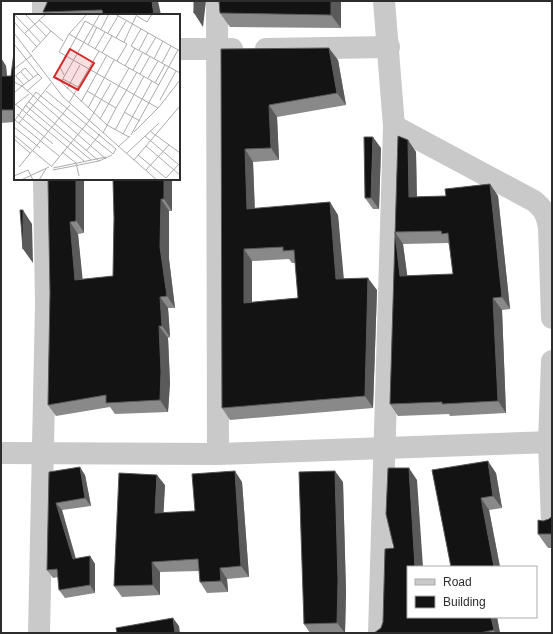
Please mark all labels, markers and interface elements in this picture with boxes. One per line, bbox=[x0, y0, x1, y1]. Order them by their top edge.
inset map bbox=[14, 14, 180, 180]
legend bbox=[407, 566, 537, 618]
text: Road bbox=[443, 575, 472, 589]
text: Building bbox=[443, 595, 486, 609]

